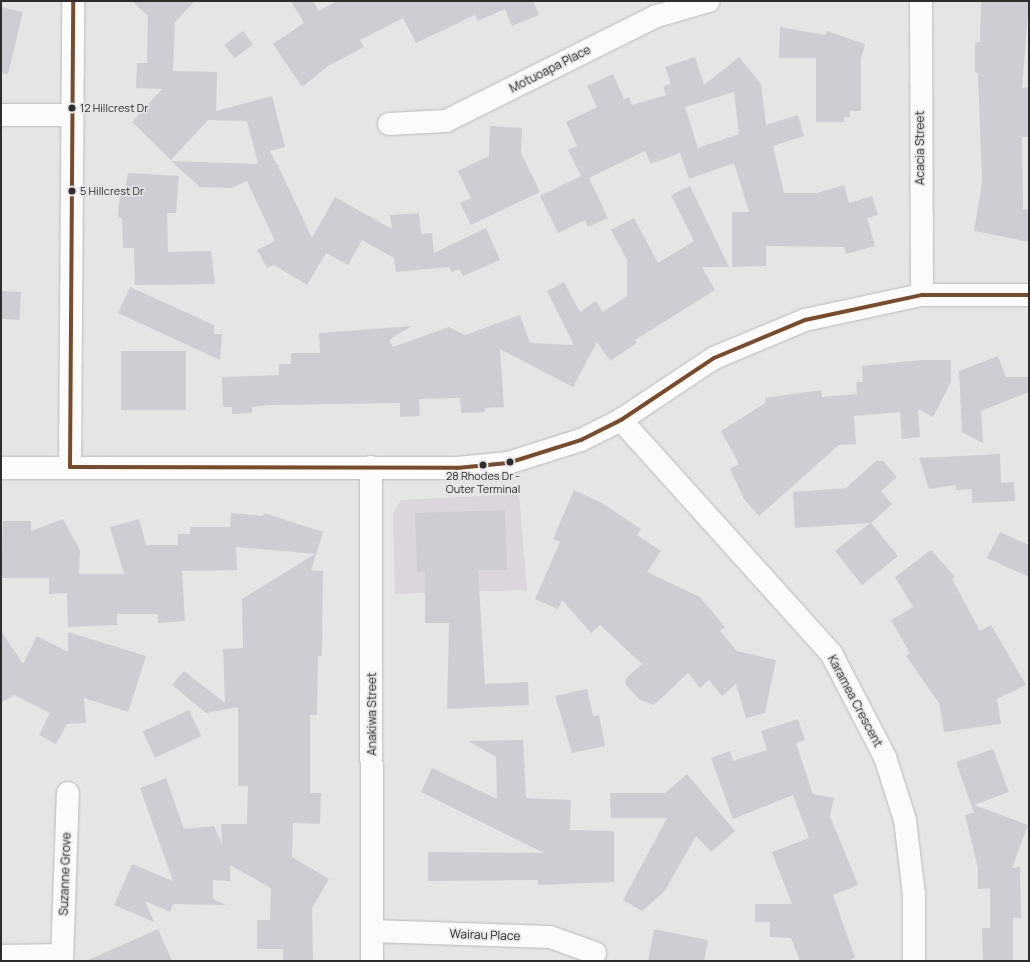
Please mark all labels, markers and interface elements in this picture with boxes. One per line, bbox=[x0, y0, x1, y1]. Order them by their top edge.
street label: Motuoapa Place bbox=[507, 42, 593, 96]
place label: 12 Hillcrest Dr bbox=[80, 101, 148, 115]
marker: 12 Hillcrest Dr bbox=[67, 103, 77, 113]
street label: Acacia Street bbox=[913, 111, 927, 185]
place label: 5 Hillcrest Dr bbox=[80, 184, 144, 198]
marker: 5 Hillcrest Dr bbox=[67, 186, 77, 196]
unlabelled marker bbox=[505, 457, 515, 467]
marker: 28 Rhodes Dr - Outer Terminal bbox=[478, 460, 488, 470]
place label: 28 Rhodes Dr - Outer Terminal bbox=[446, 470, 520, 496]
street label: Karamea Crescent bbox=[825, 653, 885, 749]
street label: Anakiwa Street bbox=[365, 672, 379, 756]
street label: Suzanne Grove bbox=[56, 832, 74, 916]
street label: Wairau Place bbox=[449, 927, 521, 943]

